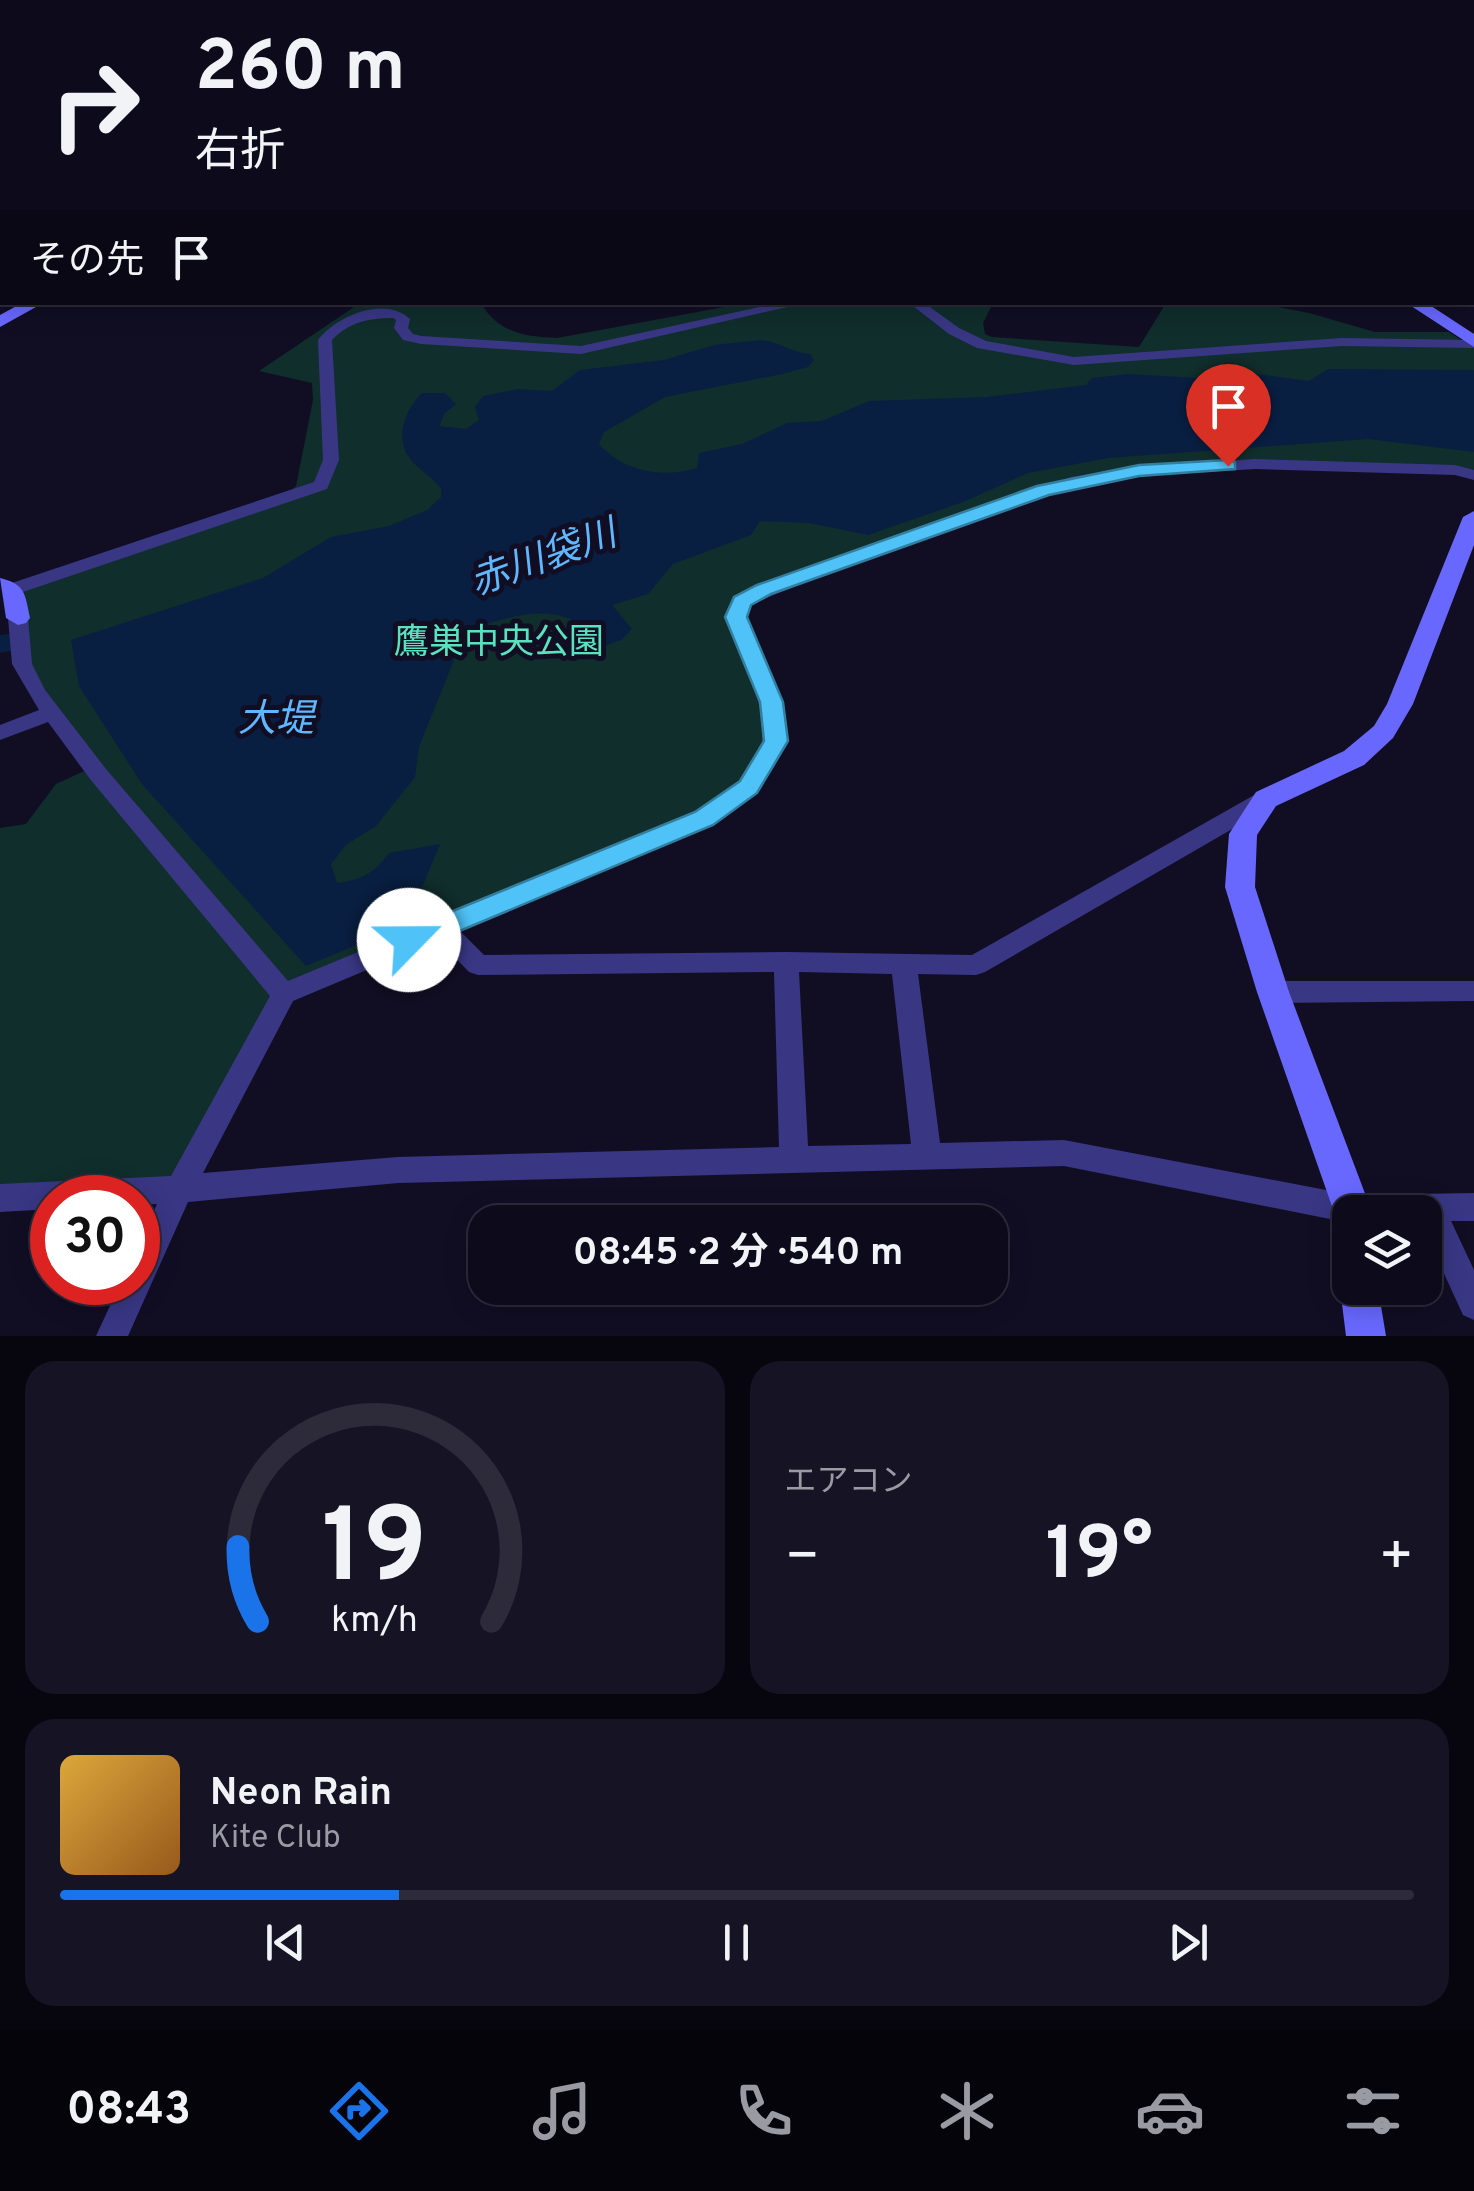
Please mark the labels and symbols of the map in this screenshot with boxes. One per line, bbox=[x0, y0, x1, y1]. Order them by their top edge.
pin bbox=[1186, 364, 1271, 467]
water label: 赤川袋川 bbox=[464, 510, 628, 609]
park label: 鷹巣中央公園 bbox=[394, 622, 604, 666]
water label: 大堤 bbox=[238, 697, 318, 746]
position arrow bbox=[357, 888, 461, 992]
speed limit sign: 30 bbox=[30, 1175, 160, 1305]

